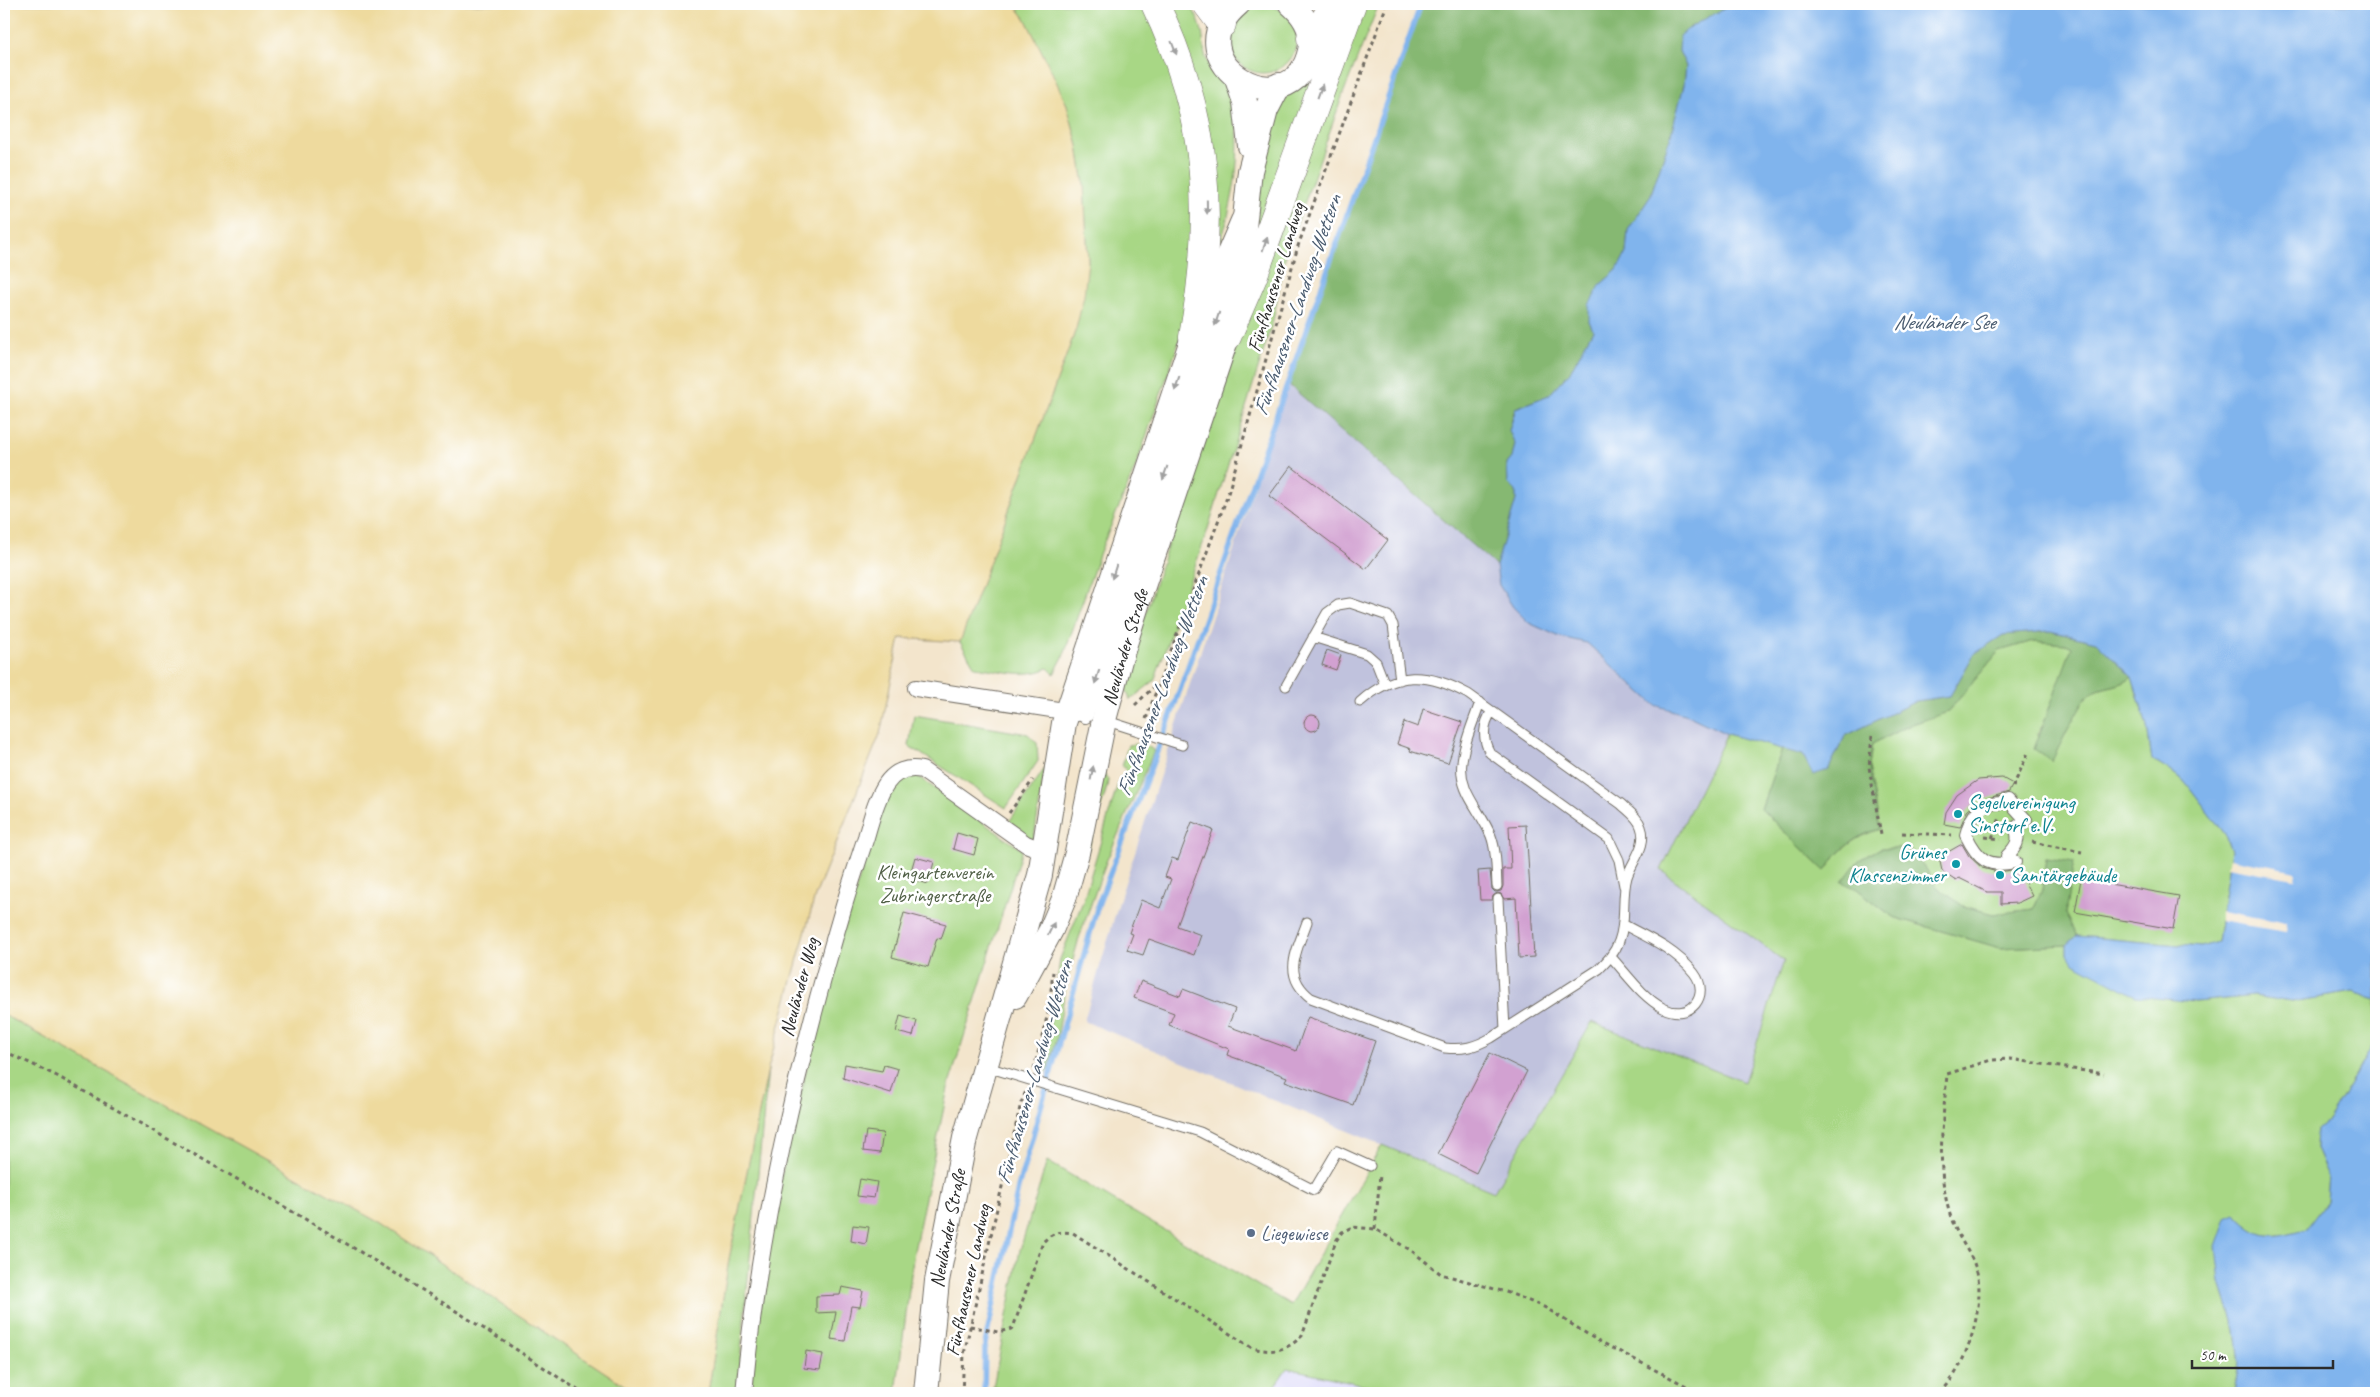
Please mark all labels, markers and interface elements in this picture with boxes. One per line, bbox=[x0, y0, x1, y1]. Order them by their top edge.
one-way arrow bbox=[1171, 41, 1179, 56]
one-way arrow bbox=[1317, 83, 1324, 98]
water label: Fünfhausener-Landweg-Wettern bbox=[1247, 190, 1348, 419]
one-way arrow bbox=[1203, 199, 1211, 215]
street label: Fünfhausener Landweg bbox=[1241, 199, 1311, 355]
one-way arrow bbox=[1262, 236, 1269, 251]
water label: Neuländer See bbox=[1893, 309, 1998, 335]
one-way arrow bbox=[1213, 311, 1220, 326]
one-way arrow bbox=[1173, 376, 1181, 391]
one-way arrow bbox=[1161, 466, 1169, 481]
one-way arrow bbox=[1110, 565, 1118, 580]
water label: Fünfhausener-Landweg-Wettern bbox=[1110, 571, 1214, 799]
street label: Neuländer Straße bbox=[1096, 585, 1154, 708]
one-way arrow bbox=[1093, 669, 1101, 684]
one-way arrow bbox=[1089, 764, 1097, 780]
place label: Segelvereinigung Sinstorf e.V. bbox=[1968, 790, 2077, 838]
marker: Segelvereinigung Sinstorf e.V. bbox=[1952, 808, 1964, 820]
place label: Grünes Klassenzimmer bbox=[1848, 840, 1948, 888]
marker: Grünes Klassenzimmer bbox=[1950, 858, 1962, 870]
park label: Kleingartenverein Zubringerstraße bbox=[877, 860, 994, 908]
place label: Sanitärgebäude bbox=[2010, 863, 2118, 888]
marker: Sanitärgebäude bbox=[1994, 869, 2006, 881]
one-way arrow bbox=[1047, 922, 1055, 937]
street label: Neuländer Weg bbox=[774, 934, 824, 1039]
water label: Fünfhausener-Landweg-Wettern bbox=[990, 956, 1079, 1187]
street label: Neuländer Straße bbox=[924, 1166, 971, 1289]
street label: Fünfhausener Landweg bbox=[940, 1201, 996, 1358]
place label: Liegewiese bbox=[1261, 1221, 1329, 1246]
marker: Liegewiese bbox=[1245, 1227, 1257, 1239]
scale bar bbox=[2192, 1337, 2334, 1369]
text: 50 m bbox=[2200, 1346, 2227, 1365]

